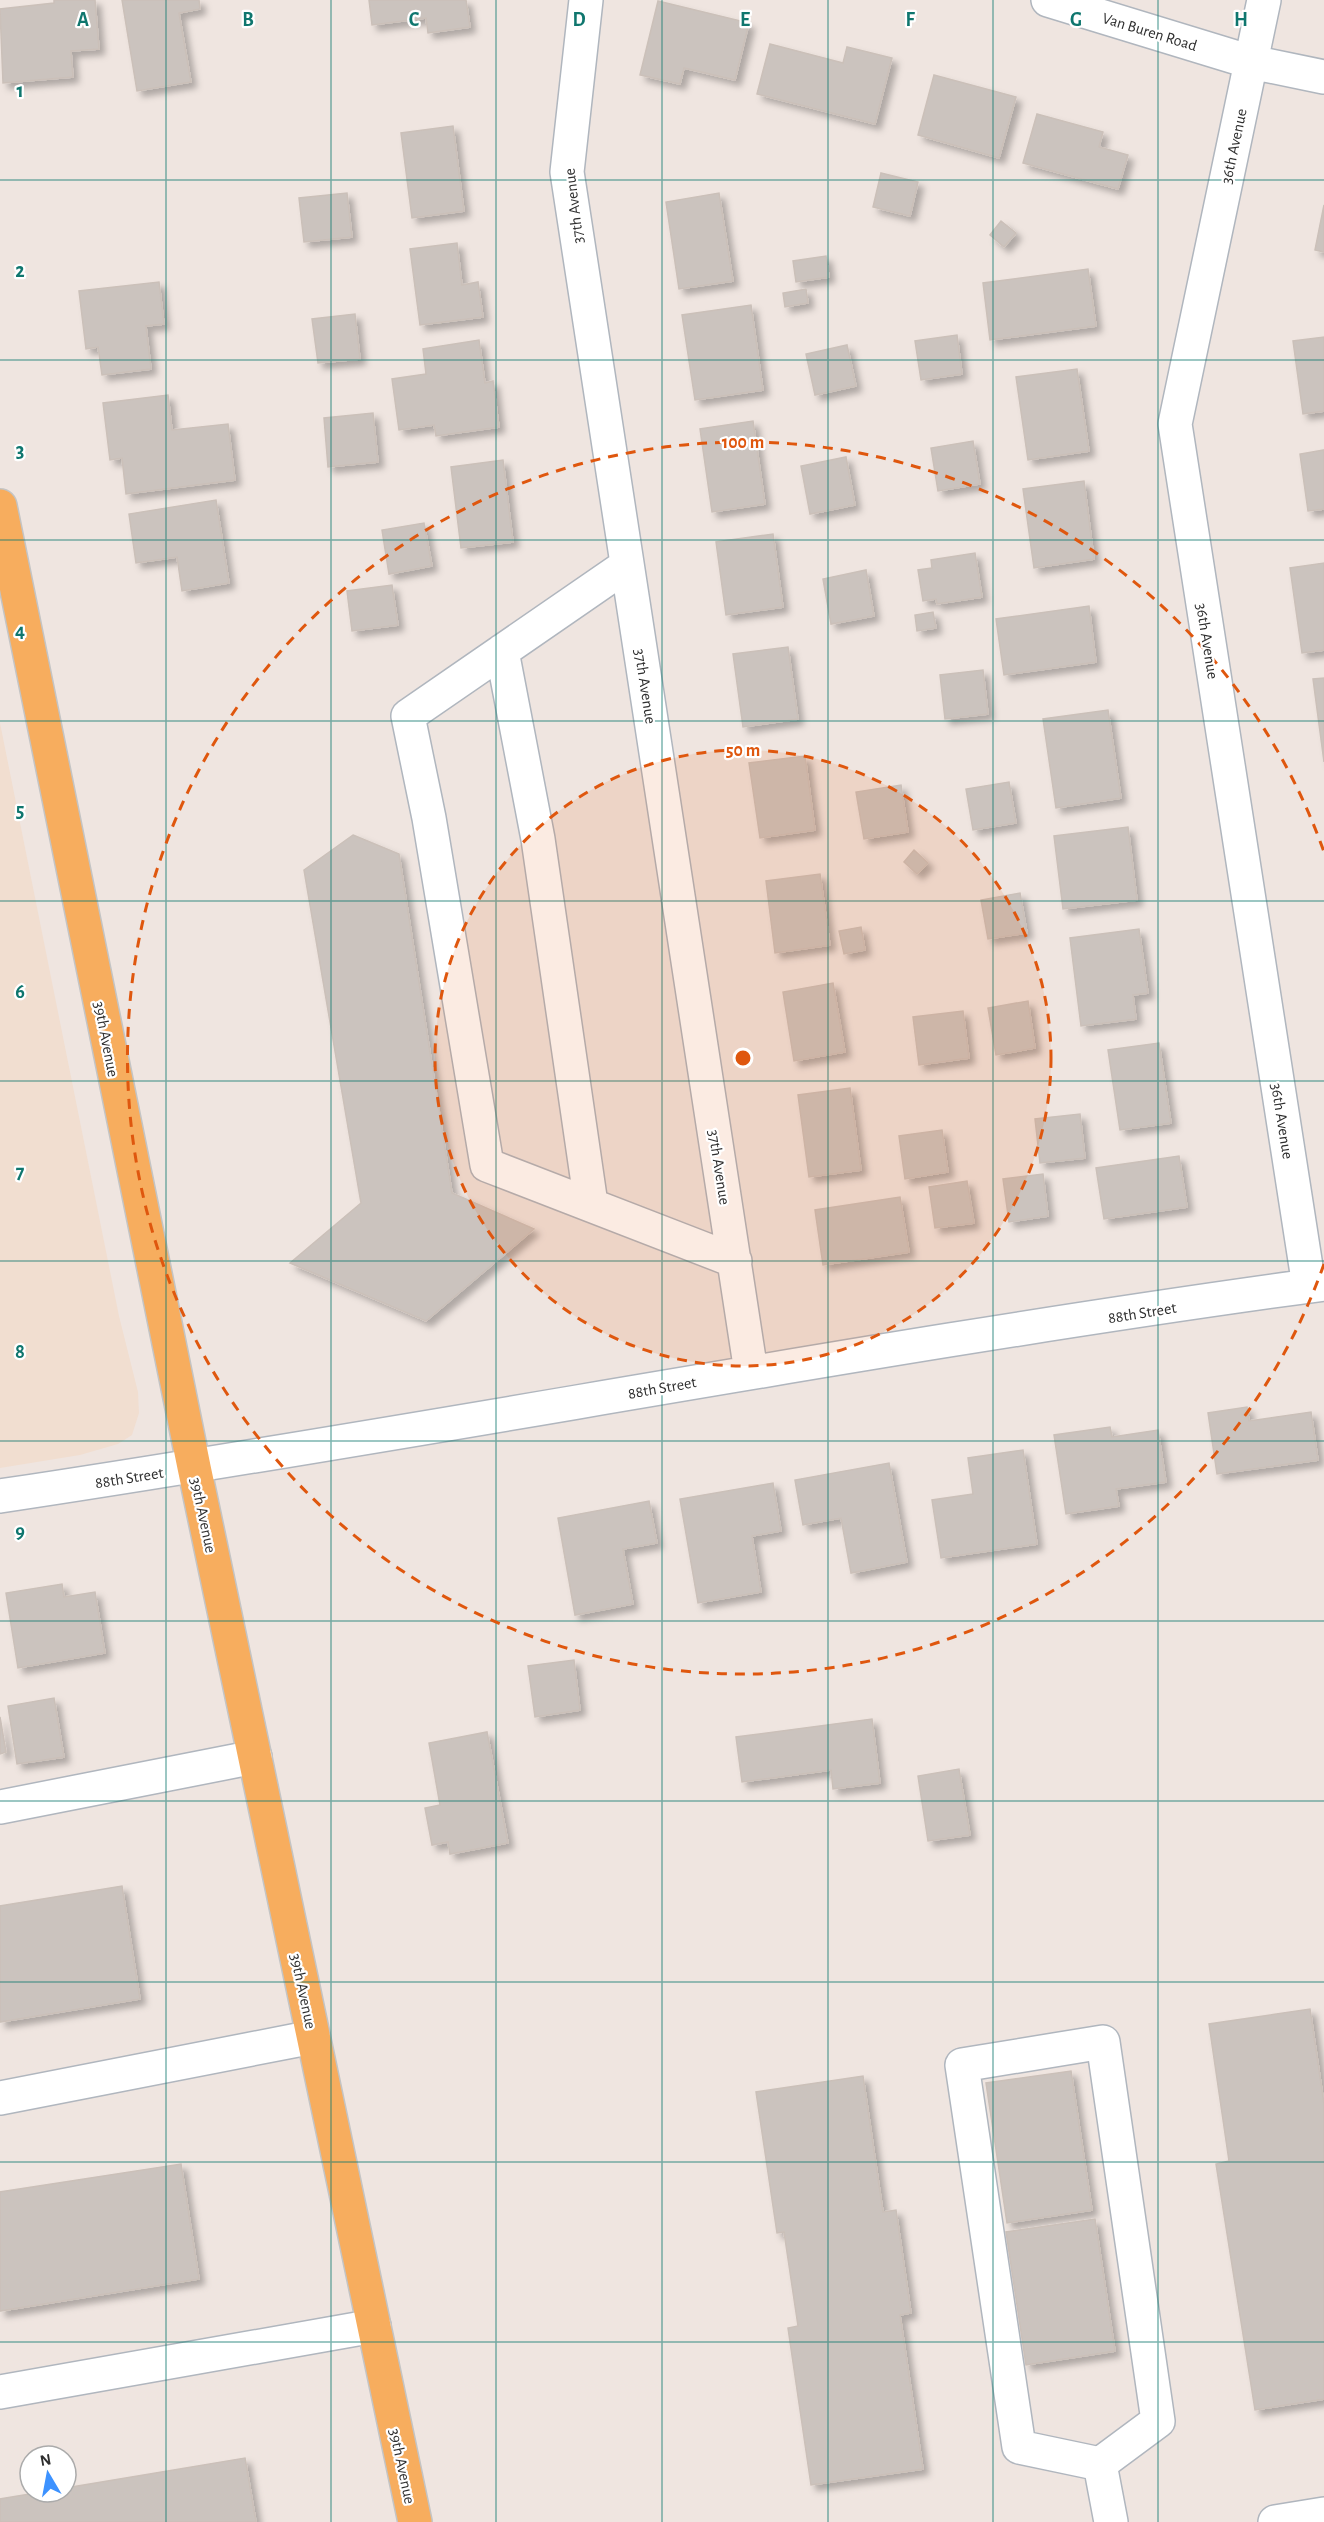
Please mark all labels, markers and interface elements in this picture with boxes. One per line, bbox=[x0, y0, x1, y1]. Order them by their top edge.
text: A bbox=[77, 10, 89, 30]
text: B bbox=[242, 10, 254, 30]
text: C bbox=[409, 10, 420, 30]
text: D bbox=[572, 10, 586, 30]
text: E bbox=[740, 10, 750, 30]
text: F bbox=[905, 10, 915, 30]
text: G bbox=[1070, 10, 1082, 30]
street label: Van Buren Road bbox=[1100, 10, 1199, 54]
text: H bbox=[1234, 10, 1248, 30]
text: 1 bbox=[16, 81, 24, 101]
street label: 36th Avenue bbox=[1218, 107, 1250, 185]
street label: 37th Avenue bbox=[561, 167, 587, 245]
text: 2 bbox=[15, 261, 25, 281]
text: 100 m bbox=[722, 434, 764, 452]
text: 3 bbox=[16, 441, 24, 461]
street label: 36th Avenue bbox=[1193, 602, 1221, 680]
text: 4 bbox=[15, 621, 25, 641]
street label: 37th Avenue bbox=[631, 647, 659, 725]
text: 50 m bbox=[726, 742, 760, 760]
text: 5 bbox=[16, 801, 24, 821]
text: 6 bbox=[15, 982, 25, 1002]
street label: 39th Avenue bbox=[91, 1000, 121, 1078]
centre of rings bbox=[733, 1048, 753, 1068]
street label: 36th Avenue bbox=[1268, 1082, 1296, 1160]
street label: 37th Avenue bbox=[705, 1128, 733, 1206]
text: 7 bbox=[16, 1162, 25, 1182]
street label: 88th Street bbox=[1107, 1300, 1177, 1326]
text: 8 bbox=[15, 1342, 25, 1362]
street label: 88th Street bbox=[627, 1374, 697, 1402]
street label: 88th Street bbox=[94, 1465, 164, 1491]
street label: 39th Avenue bbox=[187, 1476, 219, 1554]
text: 9 bbox=[15, 1522, 25, 1542]
street label: 39th Avenue bbox=[287, 1952, 319, 2030]
street label: 39th Avenue bbox=[386, 2427, 418, 2505]
north arrow bbox=[18, 2444, 78, 2504]
text: N bbox=[39, 2451, 52, 2469]

